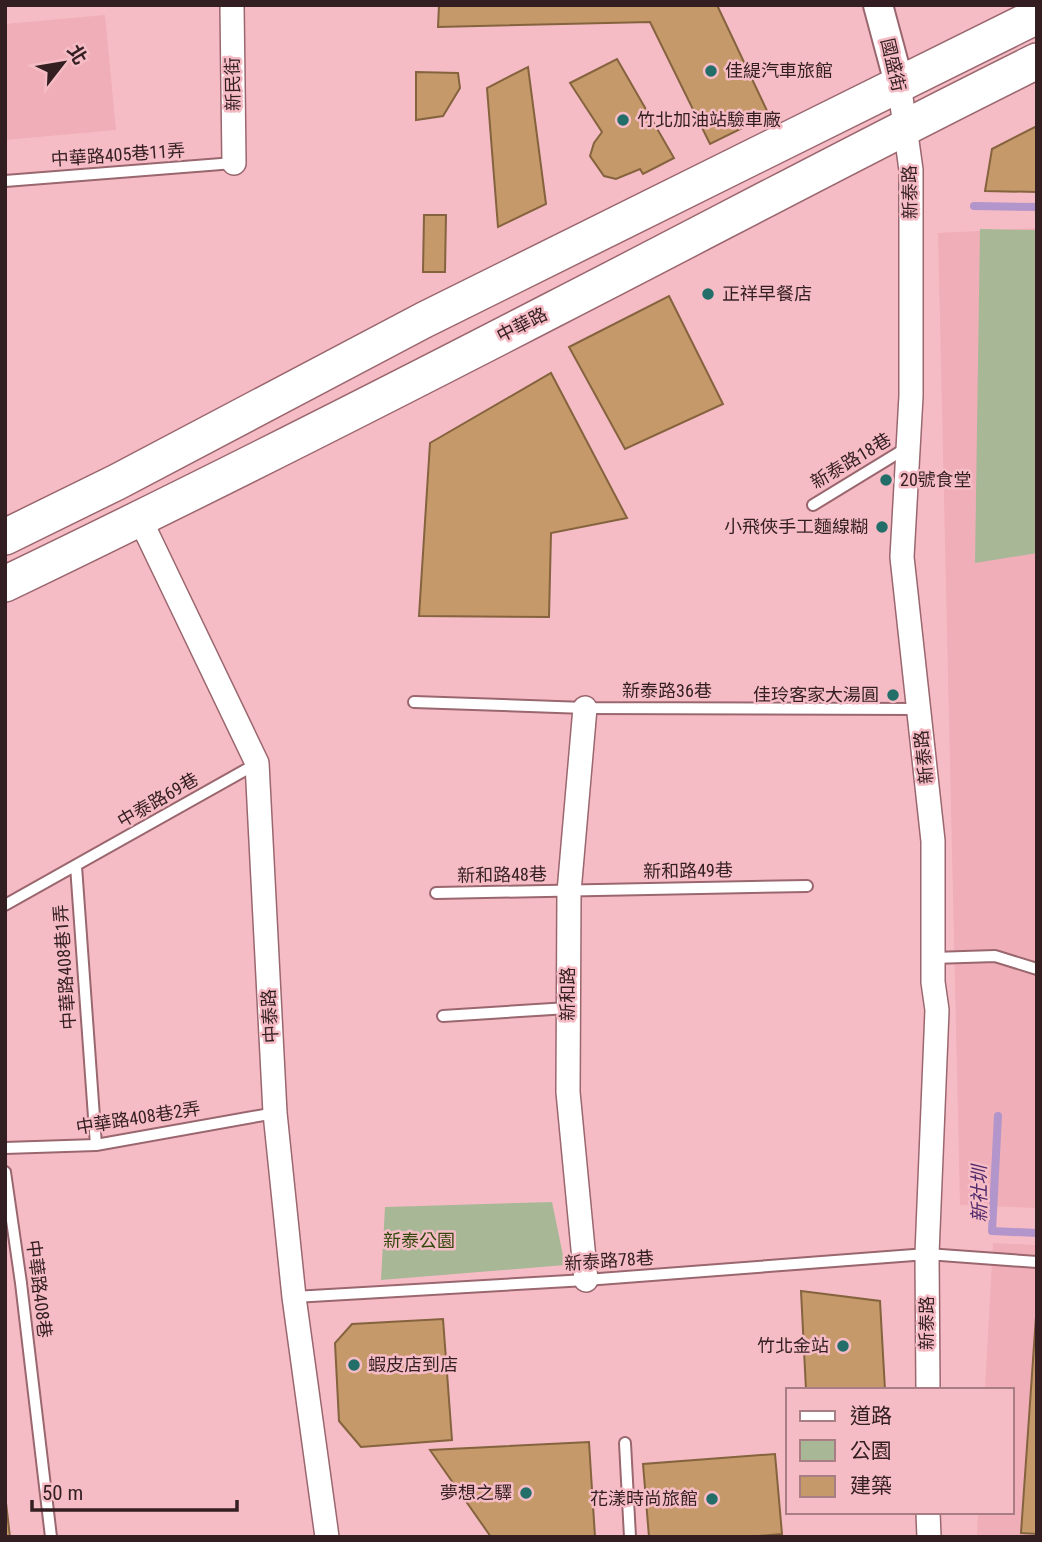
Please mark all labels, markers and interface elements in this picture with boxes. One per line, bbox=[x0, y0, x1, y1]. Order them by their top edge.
north arrow bbox=[28, 28, 98, 98]
street label: 國盛街 bbox=[877, 36, 910, 94]
text: 北 bbox=[62, 40, 92, 69]
street label: 新民街 bbox=[222, 57, 243, 111]
place label: 佳緹汽車旅館 bbox=[725, 60, 833, 81]
marker: 佳緹汽車旅館 bbox=[703, 63, 719, 79]
place label: 竹北加油站驗車廠 bbox=[637, 109, 781, 130]
marker: 竹北加油站驗車廠 bbox=[615, 112, 631, 128]
street label: 中華路405巷11弄 bbox=[50, 139, 186, 170]
street label: 新泰路 bbox=[899, 165, 920, 219]
place label: 正祥早餐店 bbox=[722, 283, 812, 304]
marker: 正祥早餐店 bbox=[700, 286, 716, 302]
street label: 中華路 bbox=[493, 303, 551, 346]
street label: 新泰路18巷 bbox=[807, 428, 895, 493]
place label: 20號食堂 bbox=[900, 469, 972, 490]
marker: 20號食堂 bbox=[878, 472, 894, 488]
place label: 小飛俠手工麵線糊 bbox=[724, 516, 868, 537]
marker: 小飛俠手工麵線糊 bbox=[874, 519, 890, 535]
street label: 新泰路36巷 bbox=[622, 680, 712, 701]
place label: 佳玲客家大湯圓 bbox=[753, 684, 879, 705]
marker: 佳玲客家大湯圓 bbox=[885, 687, 901, 703]
street label: 新泰路 bbox=[910, 729, 937, 785]
street label: 中泰路69巷 bbox=[114, 768, 202, 831]
street label: 新和路49巷 bbox=[643, 859, 733, 882]
street label: 新和路48巷 bbox=[457, 863, 547, 886]
street label: 中華路408巷1弄 bbox=[50, 904, 79, 1030]
street label: 新和路 bbox=[557, 967, 578, 1021]
street label: 中泰路 bbox=[258, 989, 281, 1044]
street label: 中華路408巷2弄 bbox=[74, 1097, 202, 1138]
water label: 新社圳 bbox=[968, 1163, 991, 1223]
park label: 新泰公園 bbox=[383, 1230, 455, 1251]
street label: 中華路408巷 bbox=[23, 1239, 56, 1339]
street label: 新泰路78巷 bbox=[563, 1247, 654, 1274]
street label: 新泰路 bbox=[916, 1296, 937, 1350]
place label: 竹北金站 bbox=[757, 1335, 829, 1356]
marker: 竹北金站 bbox=[835, 1338, 851, 1354]
place label: 蝦皮店到店 bbox=[368, 1354, 458, 1375]
marker: 蝦皮店到店 bbox=[346, 1357, 362, 1373]
legend bbox=[786, 1388, 1014, 1514]
text: 道路 bbox=[850, 1404, 892, 1428]
text: 公園 bbox=[850, 1439, 892, 1463]
scale bar bbox=[32, 1468, 236, 1512]
text: 建築 bbox=[850, 1474, 892, 1498]
text: 50 m bbox=[42, 1481, 83, 1505]
place label: 夢想之驛 bbox=[440, 1482, 512, 1503]
marker: 夢想之驛 bbox=[518, 1485, 534, 1501]
place label: 花漾時尚旅館 bbox=[590, 1488, 698, 1509]
marker: 花漾時尚旅館 bbox=[704, 1491, 720, 1507]

